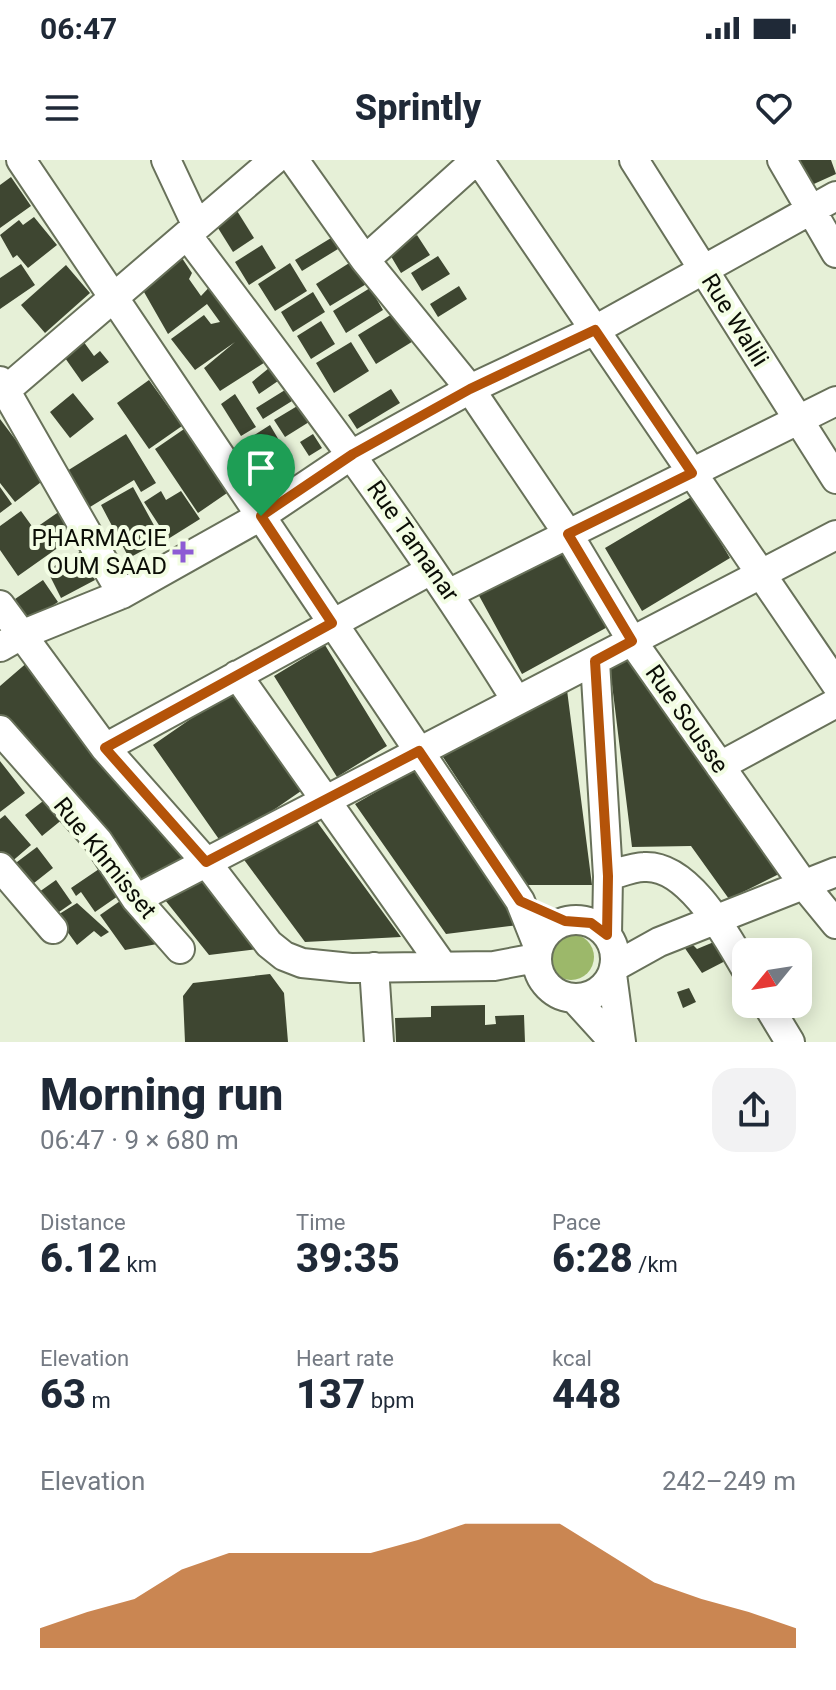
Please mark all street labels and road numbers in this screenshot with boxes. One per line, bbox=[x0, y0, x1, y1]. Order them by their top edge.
street label: Rue Walili bbox=[696, 268, 774, 372]
street label: Rue Tamanar bbox=[361, 475, 465, 607]
street label: Rue Sousse bbox=[640, 660, 734, 778]
street label: Rue Khmisset bbox=[48, 792, 162, 924]

